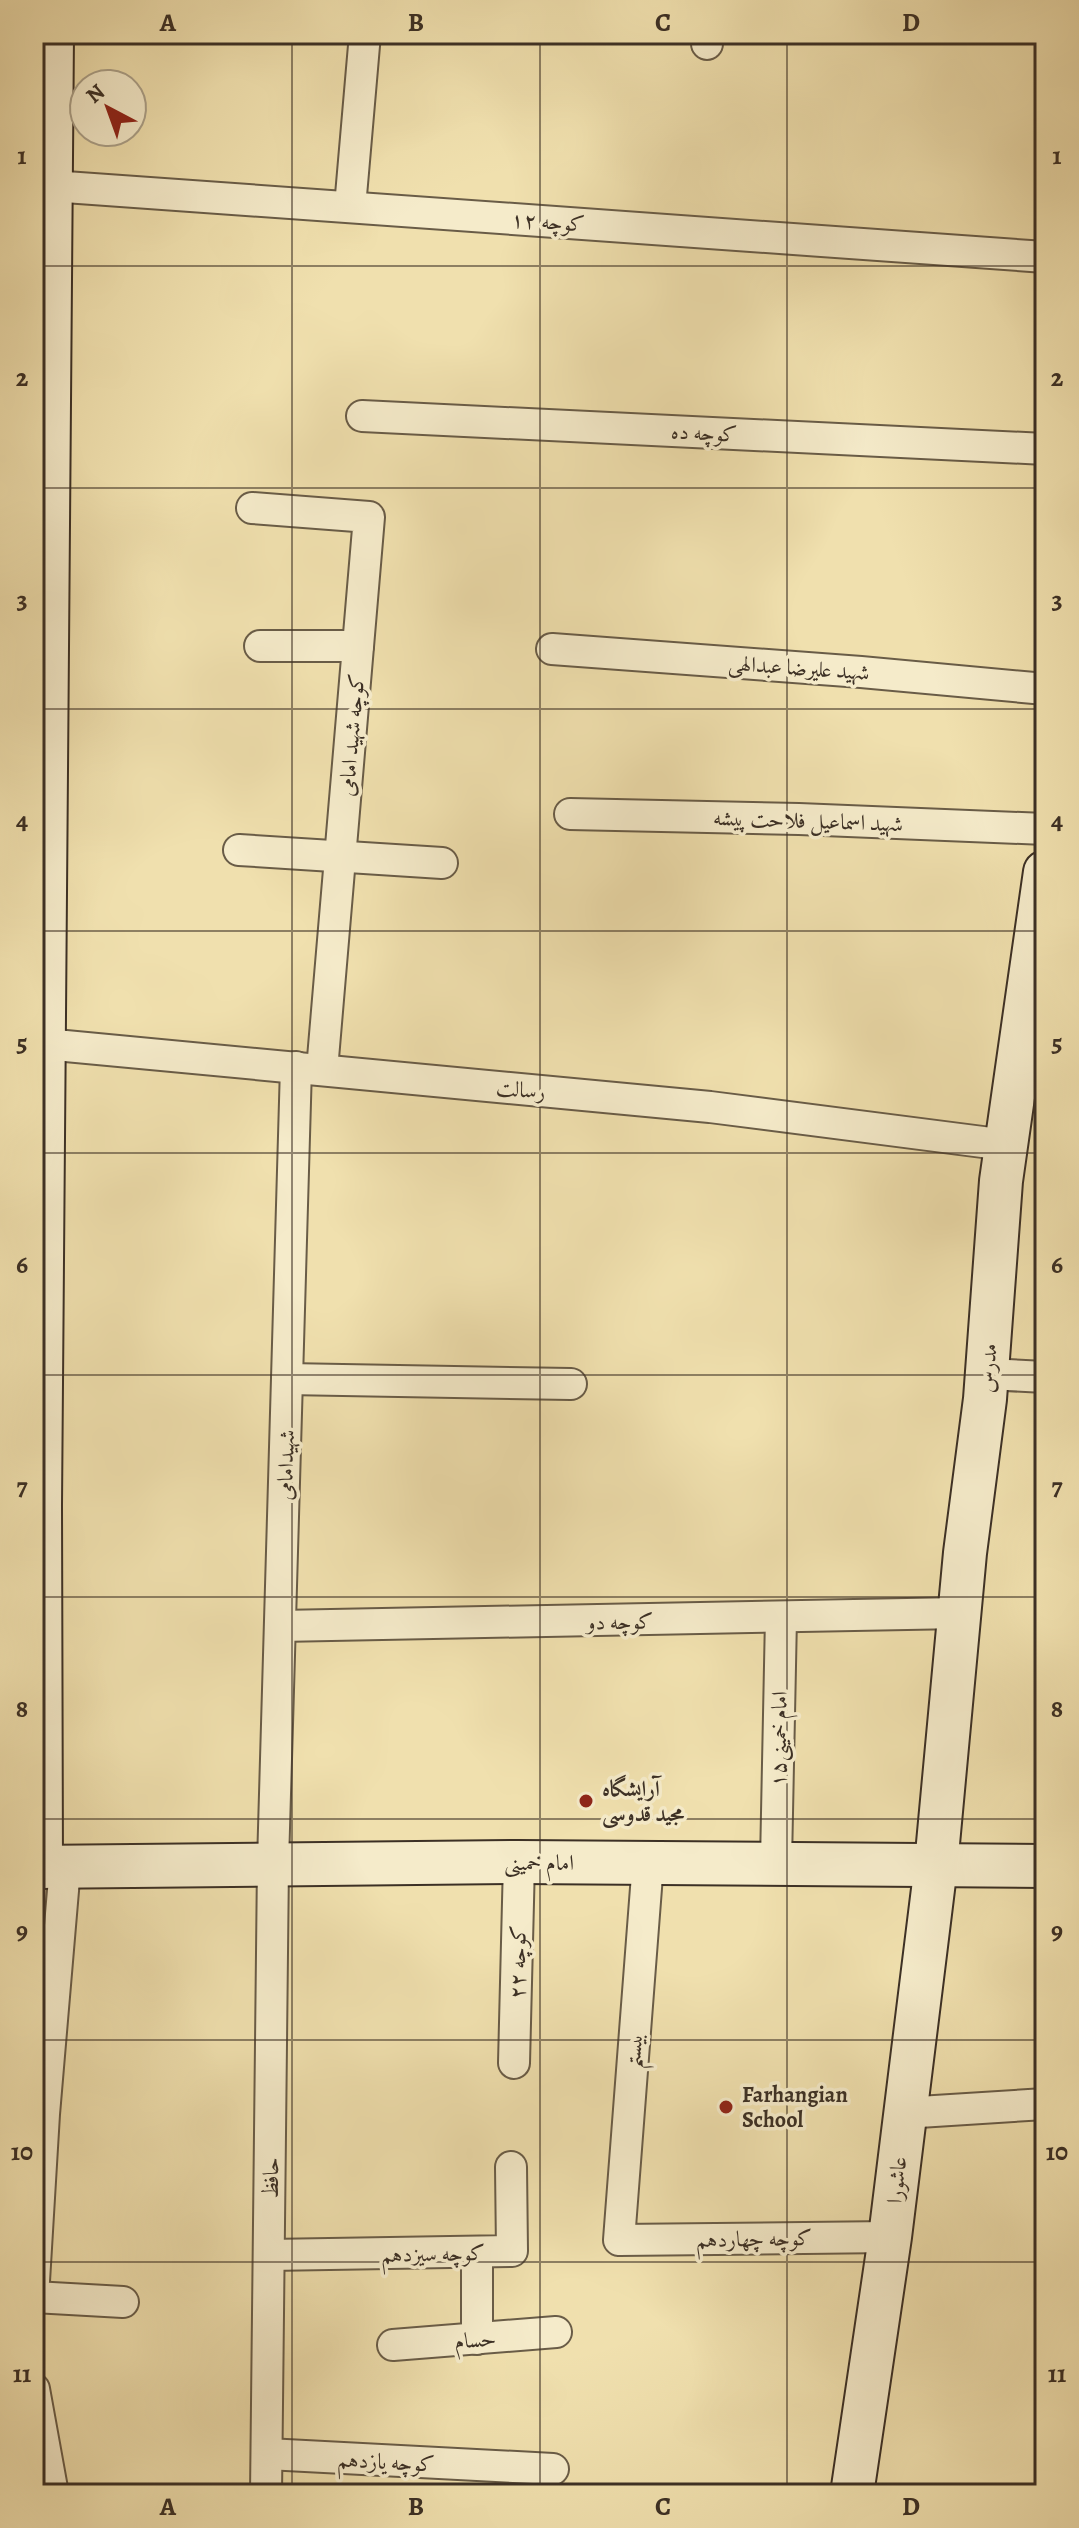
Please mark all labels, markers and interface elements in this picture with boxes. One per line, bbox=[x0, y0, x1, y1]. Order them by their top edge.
text: A bbox=[159, 5, 177, 40]
text: B bbox=[408, 5, 424, 40]
text: C bbox=[655, 5, 671, 40]
text: D bbox=[902, 5, 920, 40]
north arrow bbox=[68, 68, 148, 148]
text: N bbox=[80, 77, 111, 110]
text: 1 bbox=[17, 138, 27, 173]
text: 1 bbox=[1052, 138, 1062, 173]
street label: کوچه ۱۲ bbox=[510, 204, 586, 240]
text: 2 bbox=[16, 360, 29, 395]
text: 2 bbox=[1051, 360, 1064, 395]
street label: کوچه ده bbox=[670, 416, 738, 450]
text: 3 bbox=[16, 582, 28, 617]
text: 3 bbox=[1051, 582, 1063, 617]
street label: شهید علیرضا عبدالهی bbox=[727, 648, 871, 688]
street label: کوچه شهید امامی bbox=[332, 672, 372, 798]
text: 4 bbox=[16, 803, 28, 838]
street label: شهید اسماعیل فلاحت پیشه bbox=[712, 803, 904, 839]
text: 4 bbox=[1051, 803, 1063, 838]
text: 5 bbox=[16, 1025, 28, 1060]
text: 5 bbox=[1051, 1025, 1063, 1060]
street label: رسالت bbox=[495, 1073, 547, 1107]
text: 6 bbox=[16, 1247, 28, 1282]
text: 6 bbox=[1051, 1247, 1063, 1282]
street label: مدرس bbox=[971, 1342, 1005, 1394]
street label: شهیدامامی bbox=[270, 1429, 302, 1501]
text: 7 bbox=[16, 1469, 28, 1504]
text: 7 bbox=[1051, 1469, 1063, 1504]
street label: کوچه دو bbox=[584, 1606, 654, 1638]
text: 8 bbox=[16, 1691, 28, 1726]
street label: امام خمینی۱۵ bbox=[763, 1691, 799, 1787]
text: 8 bbox=[1051, 1691, 1063, 1726]
place label: آرایشگاه مجید قدوسی bbox=[602, 1774, 685, 1829]
marker: آرایشگاه مجید قدوسی bbox=[577, 1792, 595, 1810]
street label: امام خمینی bbox=[504, 1848, 574, 1882]
text: 9 bbox=[16, 1913, 28, 1948]
text: 9 bbox=[1051, 1913, 1063, 1948]
street label: کوچه ۲۲ bbox=[502, 1925, 534, 1999]
street label: بیستم bbox=[618, 2032, 656, 2070]
place label: Farhangian School bbox=[742, 2080, 848, 2135]
marker: Farhangian School bbox=[717, 2098, 735, 2116]
text: 10 bbox=[11, 2134, 33, 2169]
text: 10 bbox=[1046, 2134, 1068, 2169]
street label: عاشورا bbox=[880, 2155, 914, 2205]
street label: حافظ bbox=[256, 2157, 286, 2199]
street label: کوچه چهاردهم bbox=[696, 2223, 812, 2260]
street label: کوچه سیزدهم bbox=[381, 2238, 485, 2275]
street label: حسام bbox=[453, 2323, 498, 2361]
text: 11 bbox=[13, 2356, 31, 2391]
text: 11 bbox=[1048, 2356, 1066, 2391]
street label: کوچه یازدهم bbox=[336, 2444, 435, 2485]
text: A bbox=[159, 2489, 177, 2524]
text: B bbox=[408, 2489, 424, 2524]
text: C bbox=[655, 2489, 671, 2524]
text: D bbox=[902, 2489, 920, 2524]

